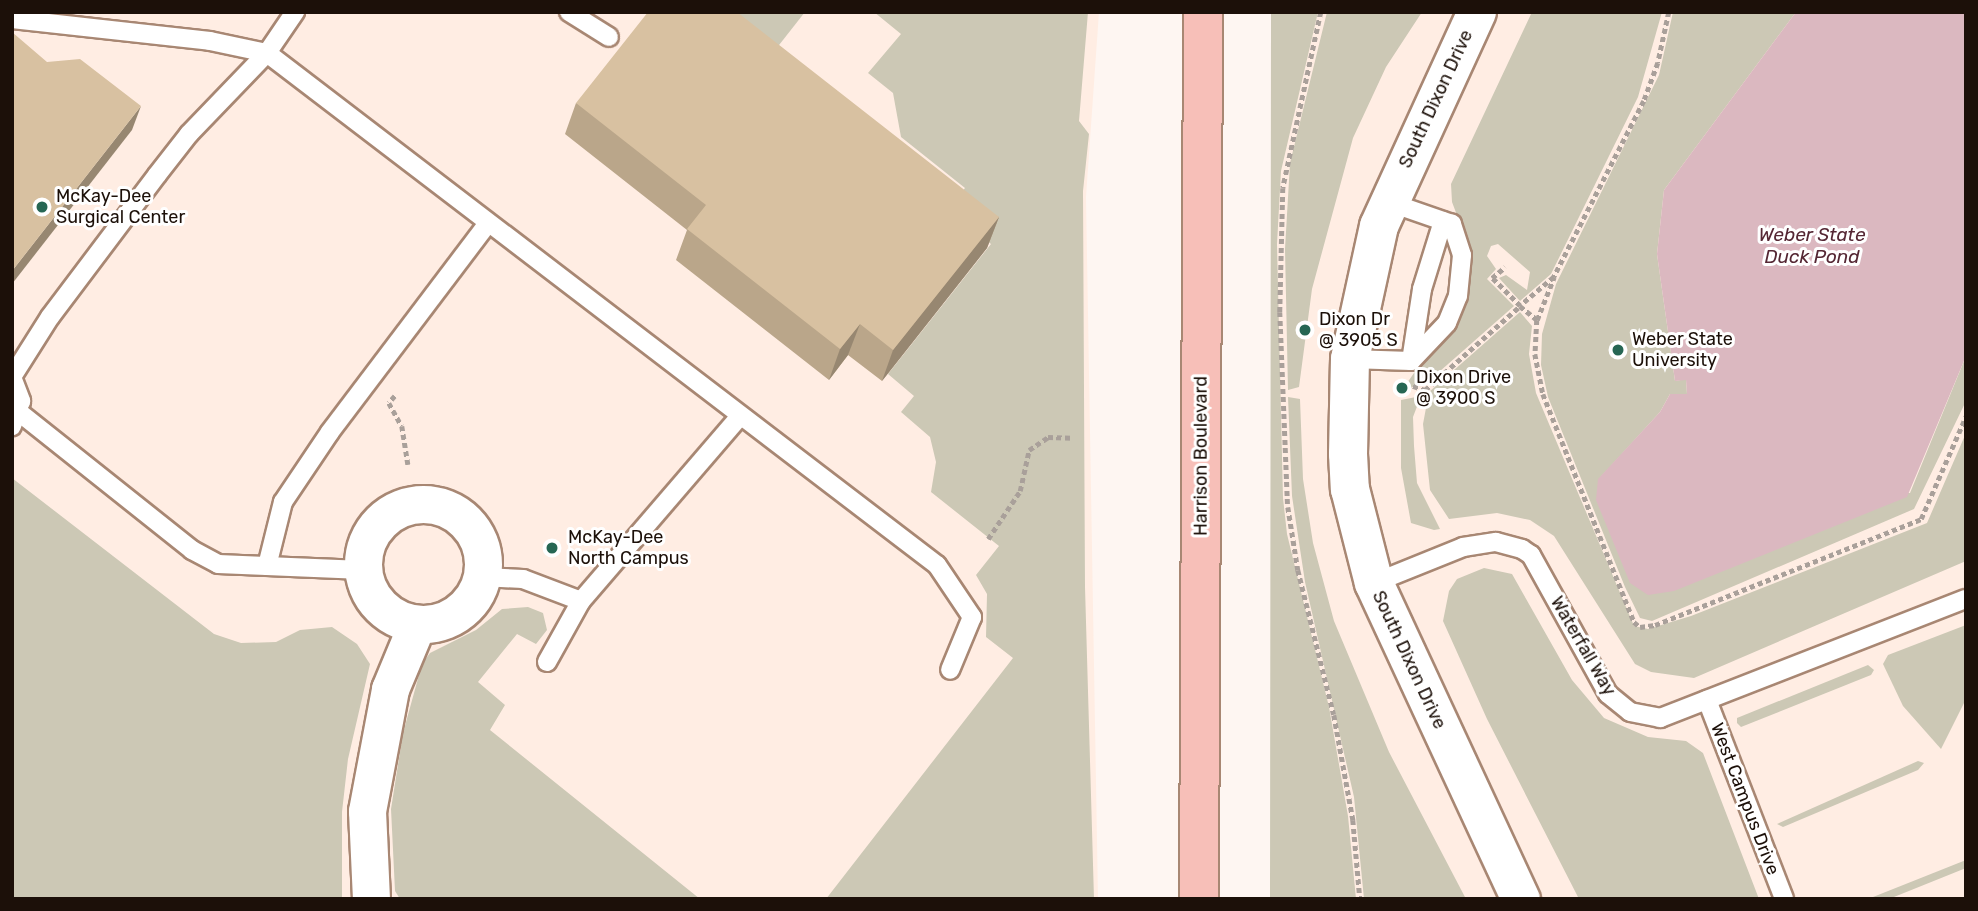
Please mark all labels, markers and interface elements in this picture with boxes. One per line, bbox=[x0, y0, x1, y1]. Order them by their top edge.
street label: South Dixon Drive bbox=[1395, 26, 1477, 172]
place label: McKay-Dee Surgical Center bbox=[56, 186, 185, 228]
marker: McKay-Dee Surgical Center bbox=[34, 199, 50, 215]
water label: Weber State Duck Pond bbox=[1758, 224, 1866, 268]
place label: Dixon Dr @ 3905 S bbox=[1319, 309, 1398, 352]
marker: Dixon Dr @ 3905 S bbox=[1297, 322, 1313, 338]
place label: Weber State University bbox=[1632, 329, 1733, 372]
marker: Weber State University bbox=[1610, 342, 1626, 358]
place label: Dixon Drive @ 3900 S bbox=[1416, 367, 1511, 410]
street label: Harrison Boulevard bbox=[1190, 376, 1212, 536]
marker: Dixon Drive @ 3900 S bbox=[1394, 380, 1410, 396]
place label: McKay-Dee North Campus bbox=[568, 527, 689, 570]
marker: McKay-Dee North Campus bbox=[542, 538, 562, 558]
street label: South Dixon Drive bbox=[1368, 587, 1450, 733]
street label: Waterfall Way bbox=[1546, 592, 1620, 700]
street label: West Campus Drive bbox=[1706, 720, 1784, 878]

